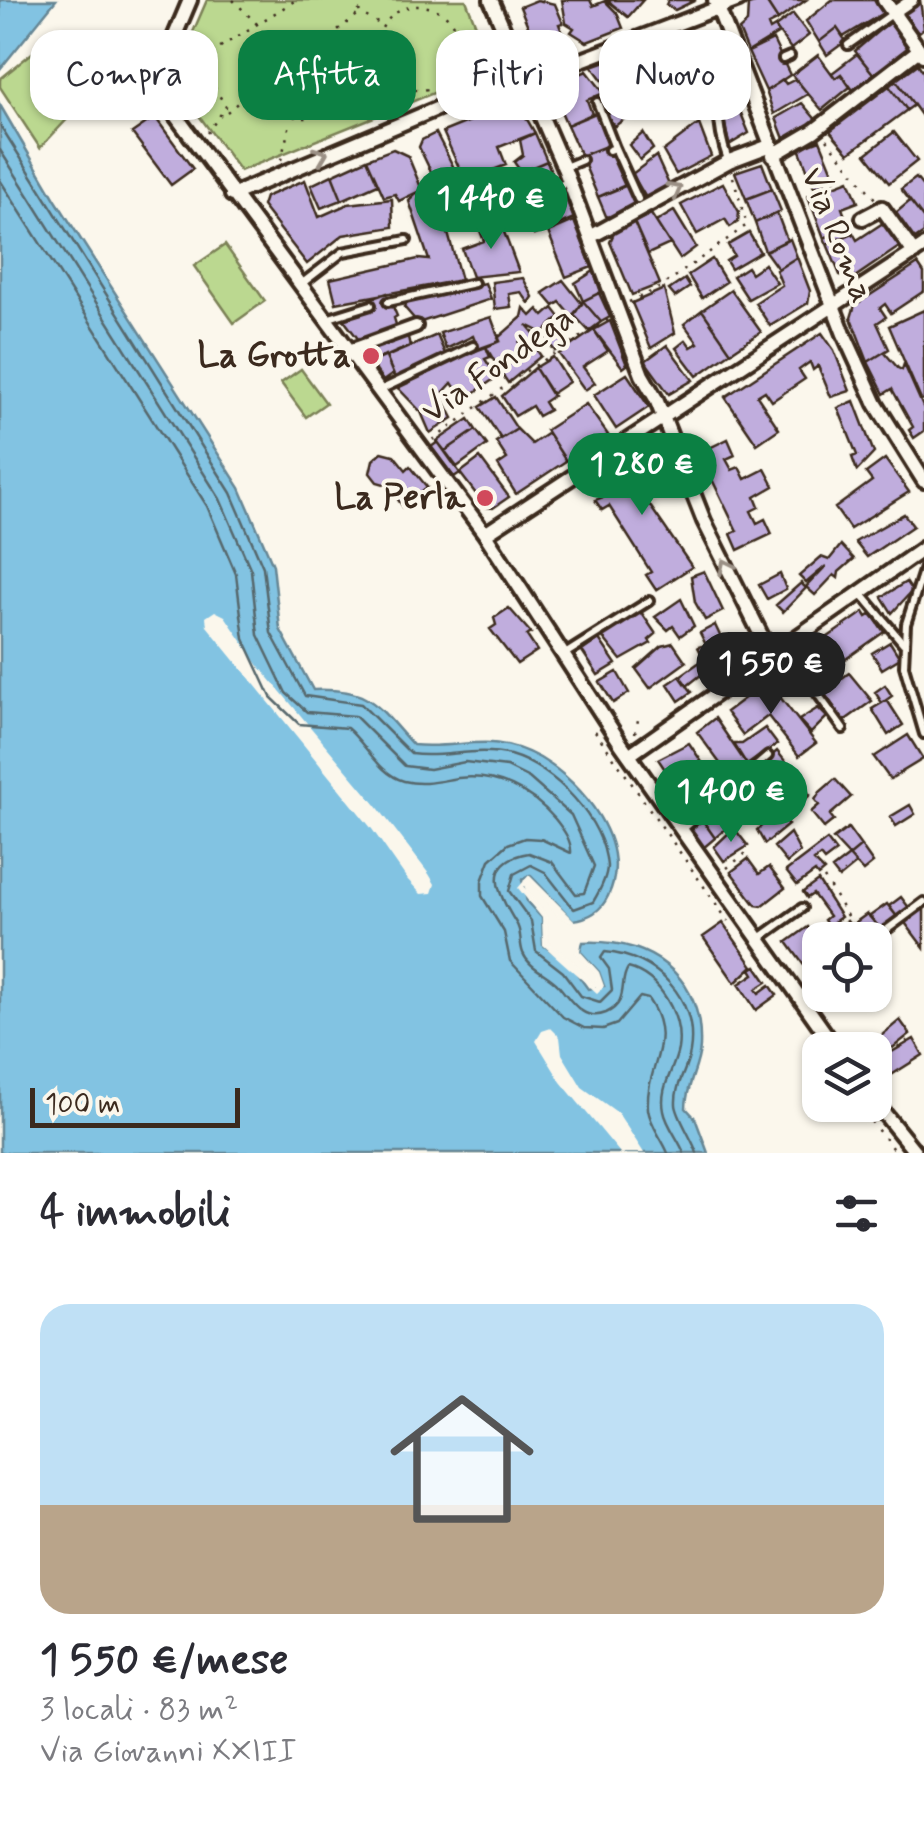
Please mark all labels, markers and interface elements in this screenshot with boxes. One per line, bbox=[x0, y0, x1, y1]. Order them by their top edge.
chip: Compra bbox=[30, 30, 218, 120]
chip: Affitta bbox=[238, 30, 416, 120]
chip: Filtri bbox=[436, 30, 579, 120]
chip: Nuovo bbox=[599, 30, 751, 120]
one-way arrow bbox=[311, 147, 329, 167]
street label: Via Roma bbox=[789, 160, 885, 310]
pin: 1 440 € bbox=[399, 167, 583, 252]
text: 1 440 € bbox=[437, 178, 545, 220]
one-way arrow bbox=[664, 183, 683, 202]
street label: Via Fondega bbox=[412, 295, 584, 435]
place label: La Grotta bbox=[198, 333, 351, 379]
marker: La Grotta bbox=[360, 345, 382, 367]
pin: 1 280 € bbox=[550, 433, 734, 518]
text: 1 280 € bbox=[590, 444, 694, 486]
place label: La Perla bbox=[334, 475, 466, 521]
marker: La Perla bbox=[474, 487, 496, 509]
one-way arrow bbox=[719, 558, 739, 576]
pin: 1 550 € bbox=[679, 632, 863, 717]
text: 1 550 € bbox=[718, 643, 824, 685]
pin: 1 400 € bbox=[639, 760, 823, 845]
text: 1 400 € bbox=[676, 771, 786, 813]
map controls bbox=[802, 922, 892, 1122]
button: locate bbox=[802, 922, 892, 1012]
button: layers bbox=[802, 1032, 892, 1122]
scale bar bbox=[30, 1083, 240, 1128]
text: 100 m bbox=[45, 1087, 120, 1124]
text: 4 immobili bbox=[40, 1186, 231, 1241]
icon: filters bbox=[829, 1186, 884, 1241]
icon: home bbox=[372, 1369, 552, 1549]
text: 1 550 €/mese bbox=[40, 1634, 288, 1689]
text: 3 locali · 83 m² bbox=[40, 1689, 238, 1731]
text: Via Giovanni XXIII bbox=[40, 1731, 297, 1773]

